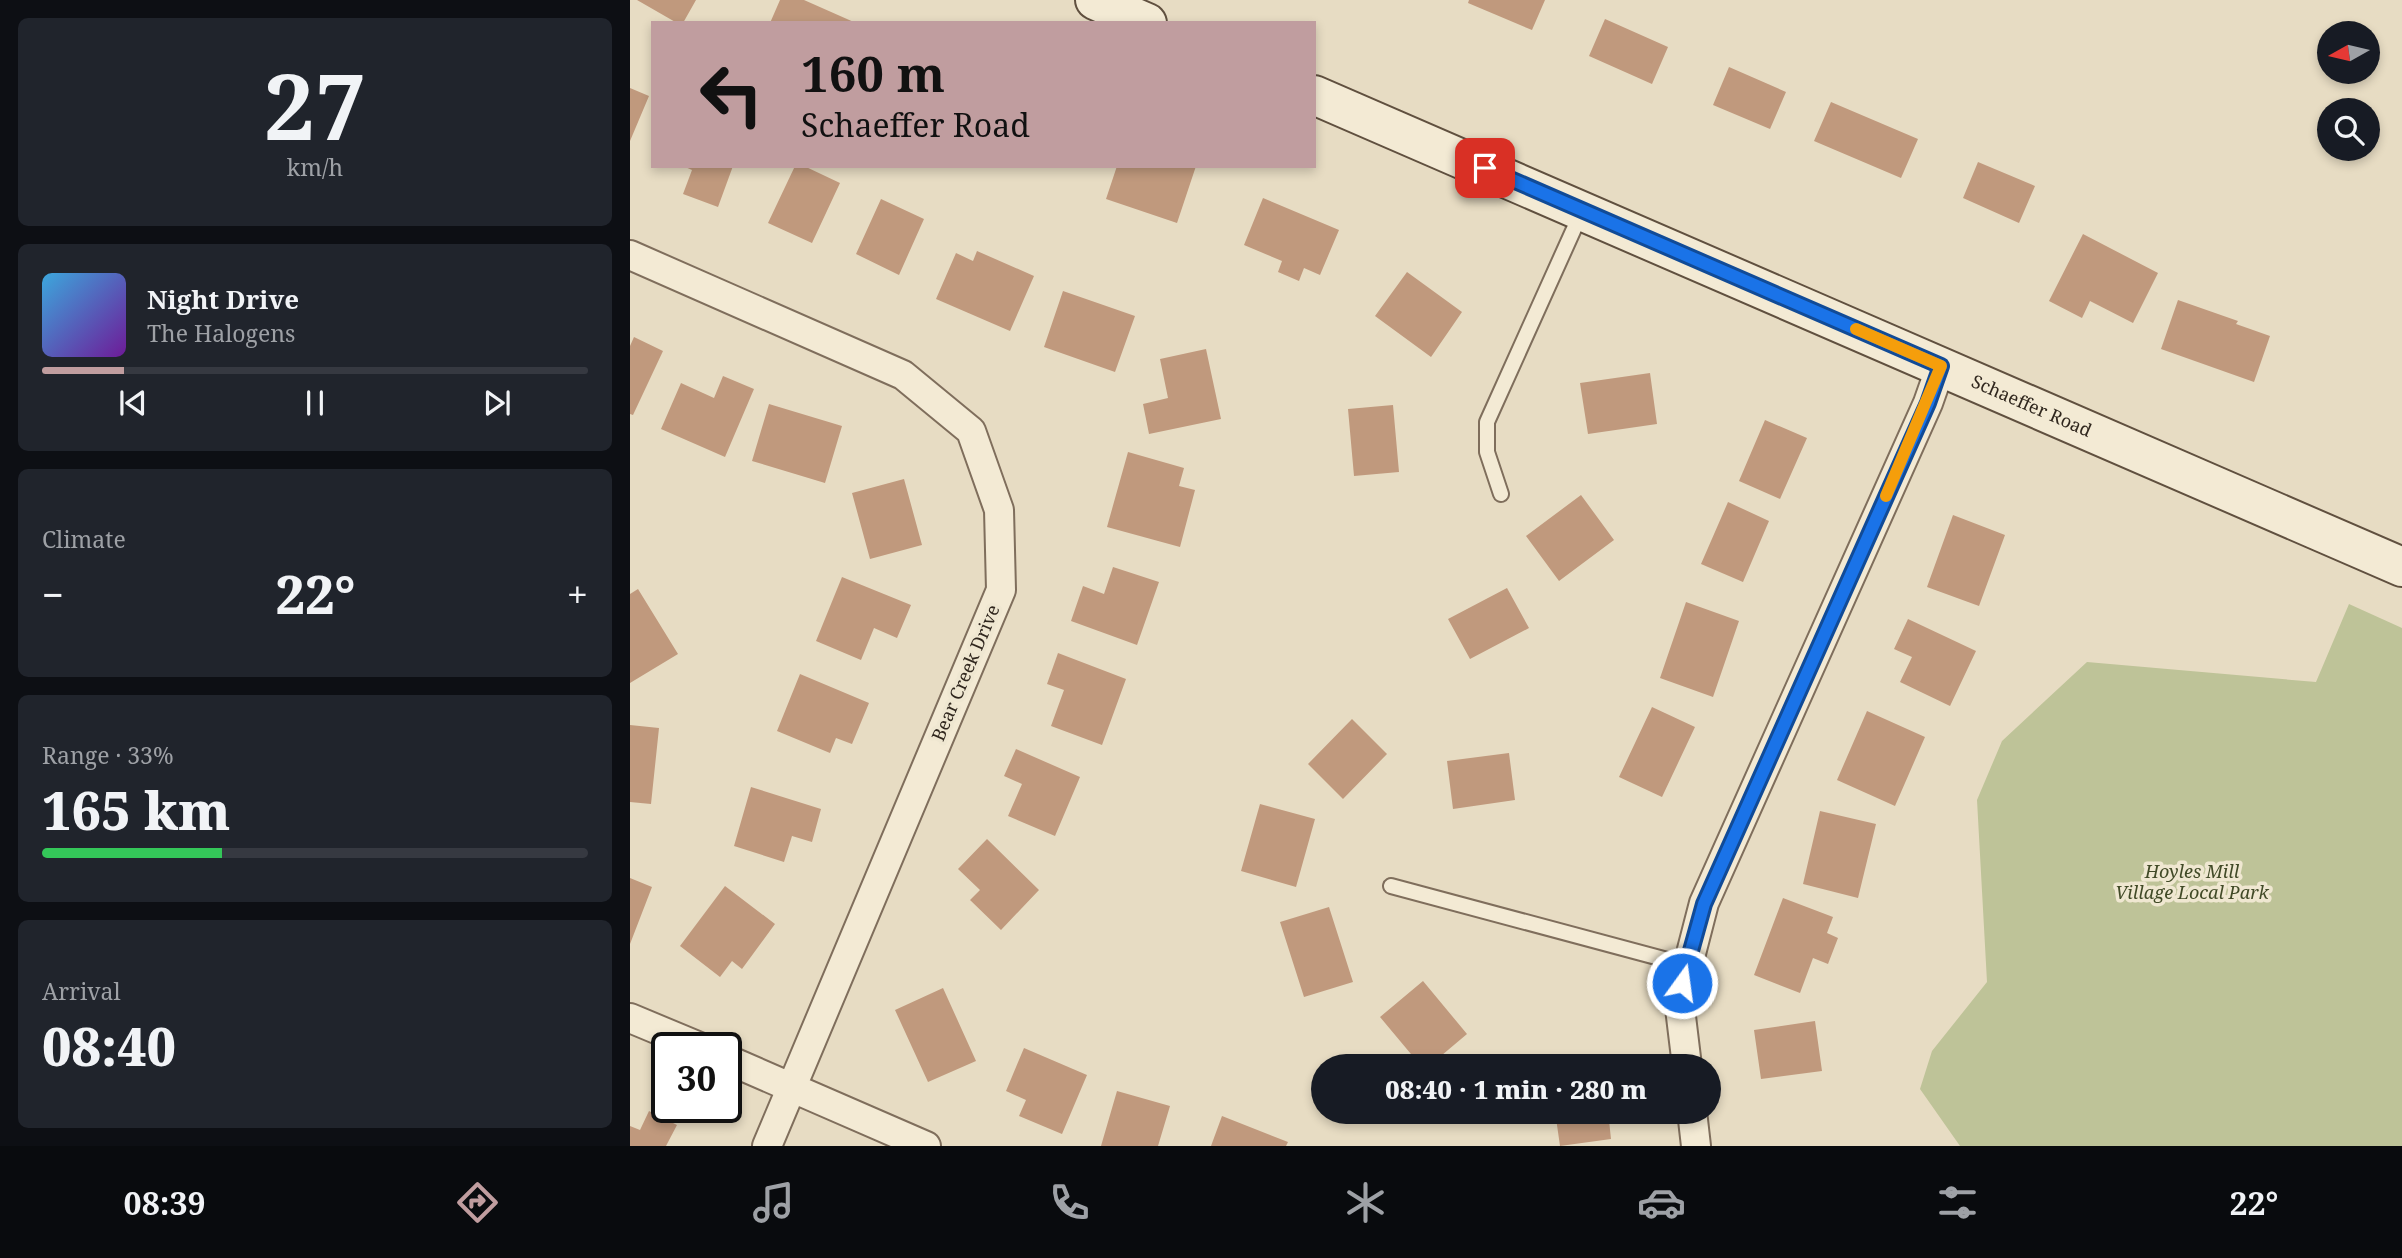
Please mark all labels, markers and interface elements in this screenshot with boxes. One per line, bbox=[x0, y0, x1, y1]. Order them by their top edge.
north arrow bbox=[2317, 21, 2380, 84]
map controls bbox=[2317, 21, 2380, 161]
text: 160 m bbox=[801, 40, 945, 106]
text: 27 bbox=[264, 43, 366, 167]
icon: left bbox=[686, 49, 777, 140]
button: search bbox=[2317, 98, 2380, 161]
text: Schaeffer Road bbox=[801, 103, 1030, 146]
pin bbox=[1455, 138, 1515, 198]
icon: arrive bbox=[1466, 149, 1504, 187]
text: km/h bbox=[287, 151, 343, 183]
text: Night Drive bbox=[147, 281, 299, 317]
text: The Halogens bbox=[147, 317, 295, 349]
street label: Schaeffer Road bbox=[1968, 369, 2096, 442]
icon: previous bbox=[114, 384, 152, 422]
icon: pause bbox=[296, 384, 334, 422]
icon: next bbox=[478, 384, 516, 422]
text: Climate bbox=[42, 523, 126, 555]
text: 22° bbox=[275, 558, 355, 629]
text: − bbox=[42, 568, 64, 620]
text: + bbox=[567, 568, 588, 620]
street label: Bear Creek Drive bbox=[925, 601, 1005, 745]
text: Range · 33% bbox=[42, 739, 174, 771]
text: 165 km bbox=[42, 774, 230, 845]
park label: Hoyles Mill Village Local Park bbox=[2115, 859, 2270, 904]
position arrow bbox=[1645, 946, 1719, 1020]
text: Arrival bbox=[42, 975, 121, 1007]
text: 08:40 bbox=[42, 1010, 176, 1081]
speed limit sign: 30 bbox=[651, 1032, 742, 1123]
text: 08:40 · 1 min · 280 m bbox=[1385, 1071, 1647, 1107]
icon: directions bbox=[453, 1178, 502, 1227]
icon: music bbox=[749, 1178, 798, 1227]
icon: phone bbox=[1045, 1178, 1094, 1227]
icon: climate bbox=[1341, 1178, 1390, 1227]
icon: car bbox=[1637, 1178, 1686, 1227]
icon: filters bbox=[1933, 1178, 1982, 1227]
text: 08:39 bbox=[124, 1181, 206, 1224]
text: 22° bbox=[2229, 1181, 2278, 1224]

